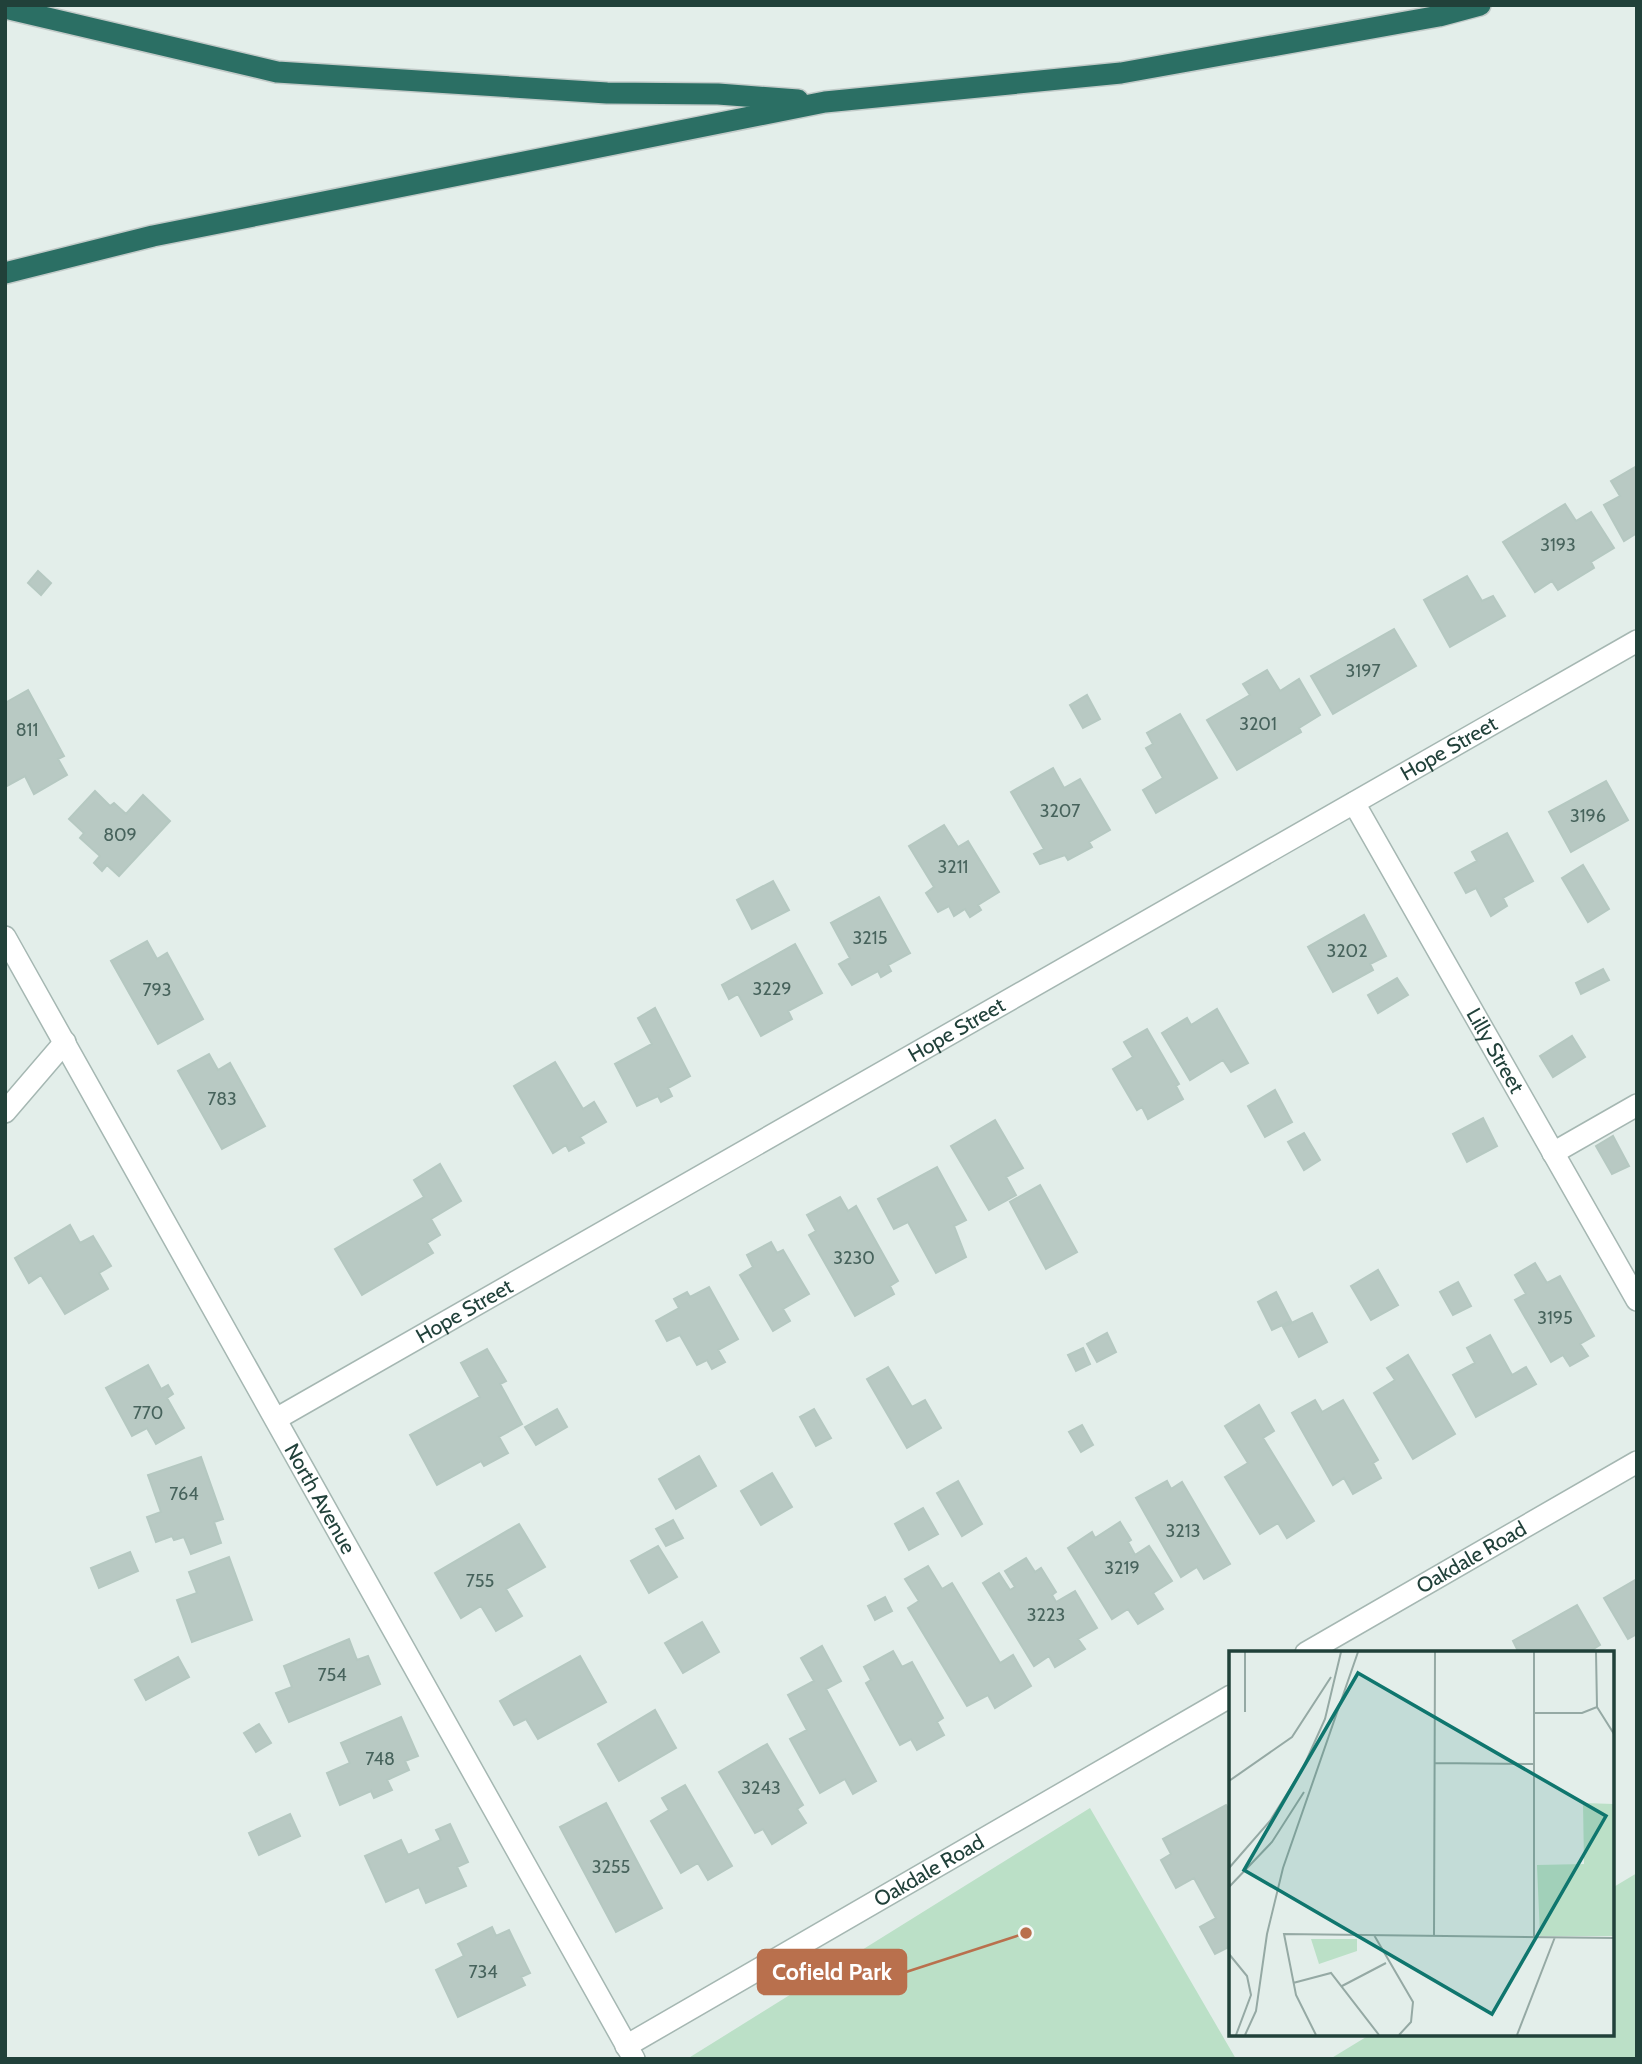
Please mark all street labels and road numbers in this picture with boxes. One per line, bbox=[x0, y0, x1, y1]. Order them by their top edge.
street label: Hope Street bbox=[1396, 711, 1501, 786]
street label: Hope Street bbox=[904, 992, 1009, 1067]
street label: Lilly Street bbox=[1461, 1003, 1530, 1097]
street label: Hope Street bbox=[411, 1273, 517, 1348]
street label: North Avenue bbox=[279, 1439, 361, 1558]
street label: Oakdale Road bbox=[1412, 1516, 1531, 1599]
street label: Oakdale Road bbox=[869, 1829, 988, 1912]

